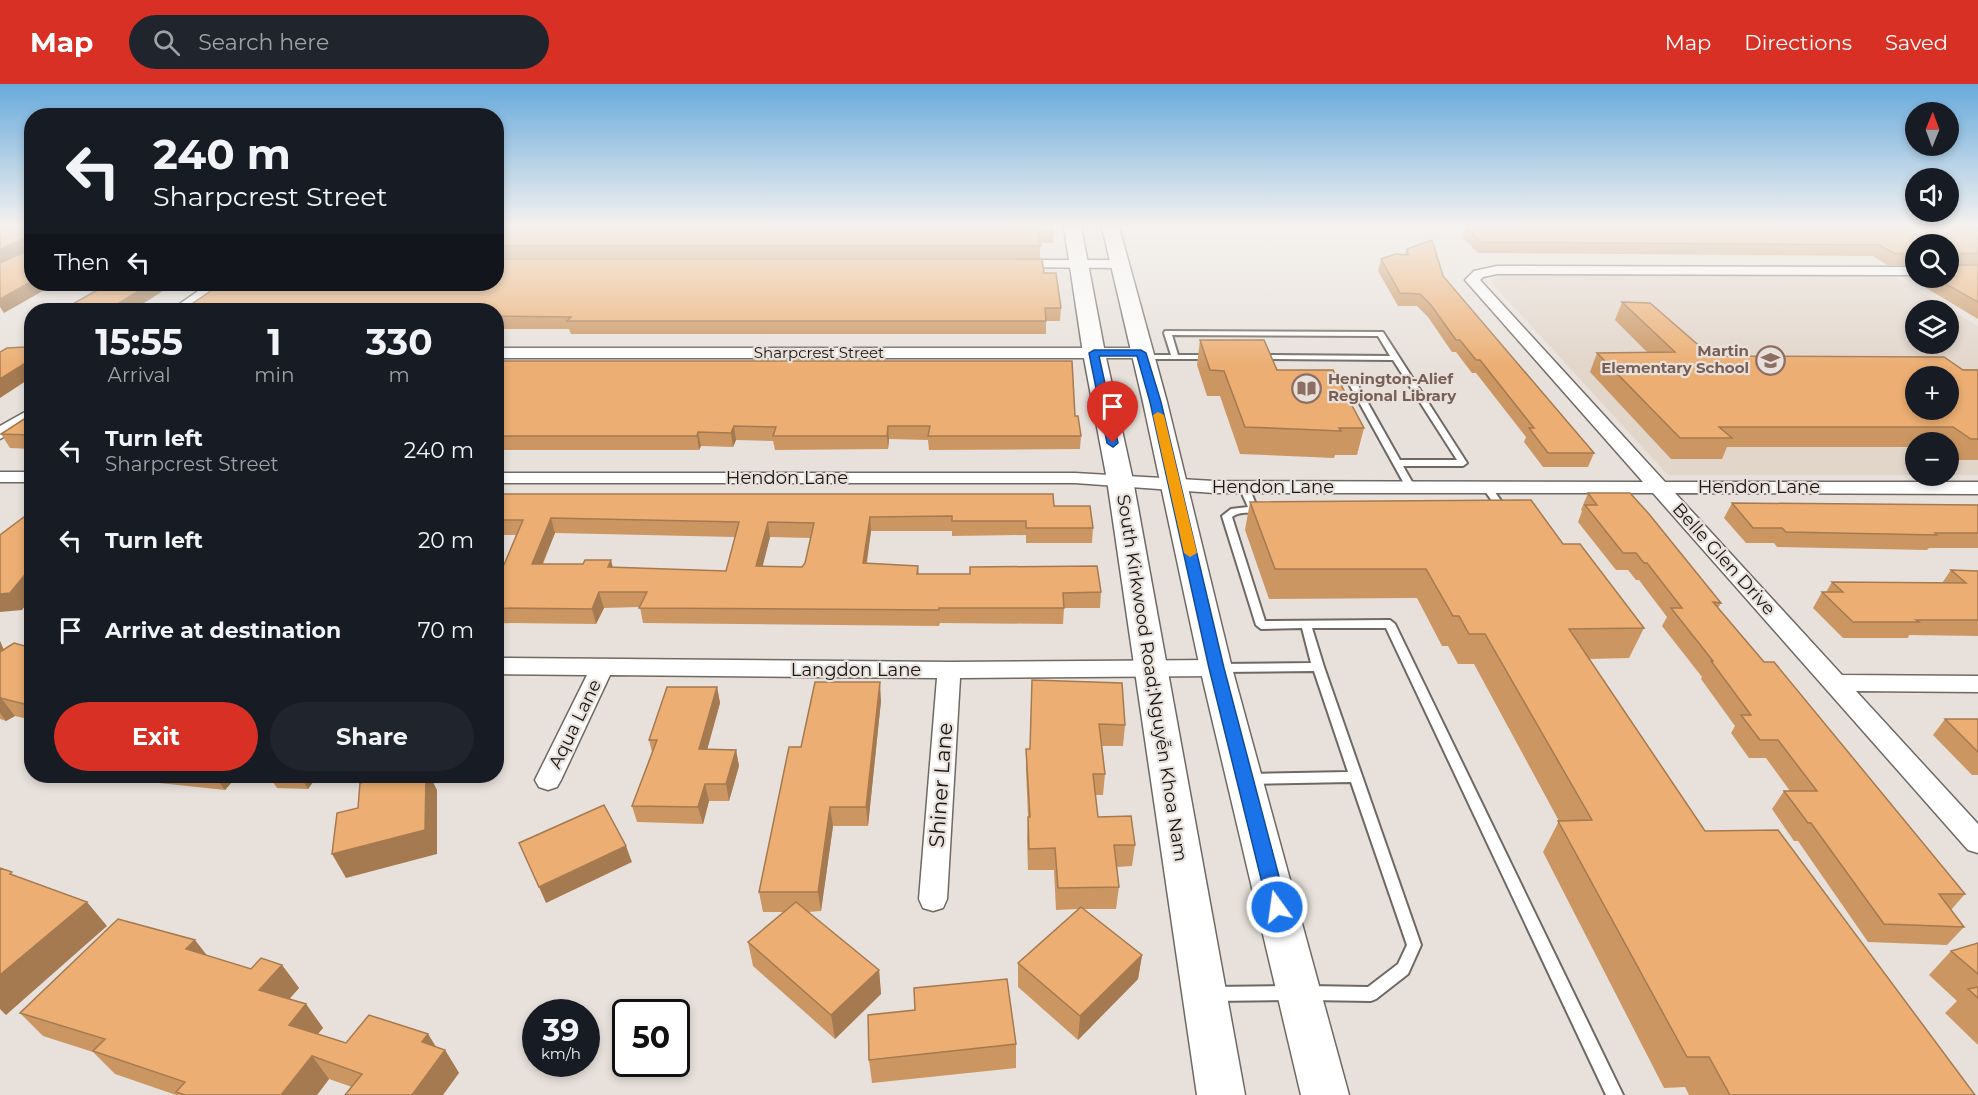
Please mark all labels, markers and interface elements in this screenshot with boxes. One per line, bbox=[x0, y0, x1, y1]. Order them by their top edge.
search box bbox=[129, 15, 549, 69]
text: Map bbox=[30, 25, 93, 59]
icon: search bbox=[150, 26, 183, 59]
text: Search here bbox=[198, 29, 329, 56]
text: Map bbox=[1665, 30, 1711, 55]
text: Directions bbox=[1744, 30, 1852, 55]
text: Saved bbox=[1885, 30, 1948, 55]
north arrow bbox=[1905, 102, 1959, 156]
map controls bbox=[1905, 102, 1959, 486]
text: 240 m bbox=[153, 128, 291, 180]
icon: left bbox=[54, 132, 132, 210]
button: sound bbox=[1905, 168, 1959, 222]
text: Sharpcrest Street bbox=[153, 180, 388, 213]
button: search bbox=[1905, 234, 1959, 288]
icon: left bbox=[122, 246, 155, 279]
text: Then bbox=[54, 249, 110, 276]
button: layers bbox=[1905, 300, 1959, 354]
text: 15:55 bbox=[95, 320, 183, 364]
text: 1 bbox=[267, 320, 281, 364]
text: 330 bbox=[366, 320, 433, 364]
place label: Martin Elementary School bbox=[1601, 341, 1749, 377]
street label: Sharpcrest Street bbox=[754, 343, 884, 362]
school or university icon: Martin Elementary School bbox=[1754, 344, 1786, 376]
text: Arrival bbox=[108, 363, 171, 387]
text: min bbox=[254, 363, 294, 387]
text: m bbox=[389, 363, 410, 387]
button: + bbox=[1905, 366, 1959, 420]
place label: Henington-Alief Regional Library bbox=[1328, 369, 1457, 405]
library icon: Henington-Alief Regional Library bbox=[1291, 372, 1323, 404]
pin bbox=[1087, 381, 1138, 443]
icon: arrive bbox=[1096, 390, 1129, 423]
text: Turn left bbox=[105, 425, 203, 452]
button: − bbox=[1905, 432, 1959, 486]
icon: left bbox=[54, 434, 87, 467]
text: 240 m bbox=[404, 437, 474, 464]
text: Sharpcrest Street bbox=[105, 452, 279, 476]
street label: Hendon Lane bbox=[726, 467, 848, 489]
street label: Hendon Lane bbox=[1212, 476, 1334, 498]
street label: Hendon Lane bbox=[1698, 476, 1820, 498]
street label: South Kirkwood Road;Nguyễn Khoa Nam bbox=[1112, 493, 1192, 863]
street label: Belle Glen Drive bbox=[1668, 498, 1780, 620]
icon: left bbox=[54, 524, 87, 557]
text: Turn left bbox=[105, 527, 203, 554]
text: 20 m bbox=[418, 527, 474, 554]
icon: arrive bbox=[54, 614, 87, 647]
text: Arrive at destination bbox=[105, 617, 341, 644]
text: 70 m bbox=[418, 617, 474, 644]
street label: Langdon Lane bbox=[791, 659, 921, 681]
street label: Aqua Lane bbox=[544, 676, 606, 772]
button: Exit bbox=[54, 702, 258, 771]
button: Share bbox=[270, 702, 474, 771]
street label: Shiner Lane bbox=[924, 722, 957, 848]
position arrow bbox=[1245, 875, 1309, 939]
speed limit sign: 50 bbox=[612, 999, 690, 1077]
text: 39 bbox=[543, 1012, 579, 1049]
text: km/h bbox=[541, 1044, 581, 1063]

